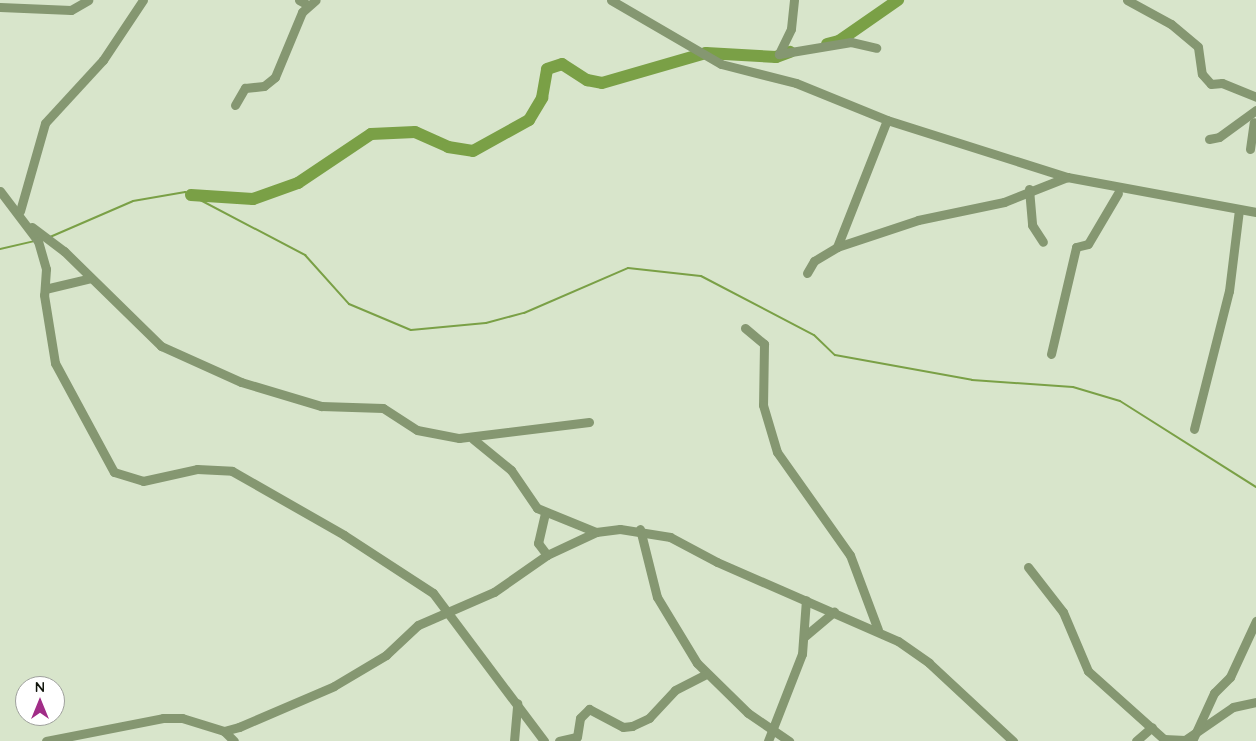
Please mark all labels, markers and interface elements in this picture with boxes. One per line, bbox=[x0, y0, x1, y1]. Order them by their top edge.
north arrow bbox=[15, 676, 65, 726]
text: N bbox=[35, 678, 45, 696]

